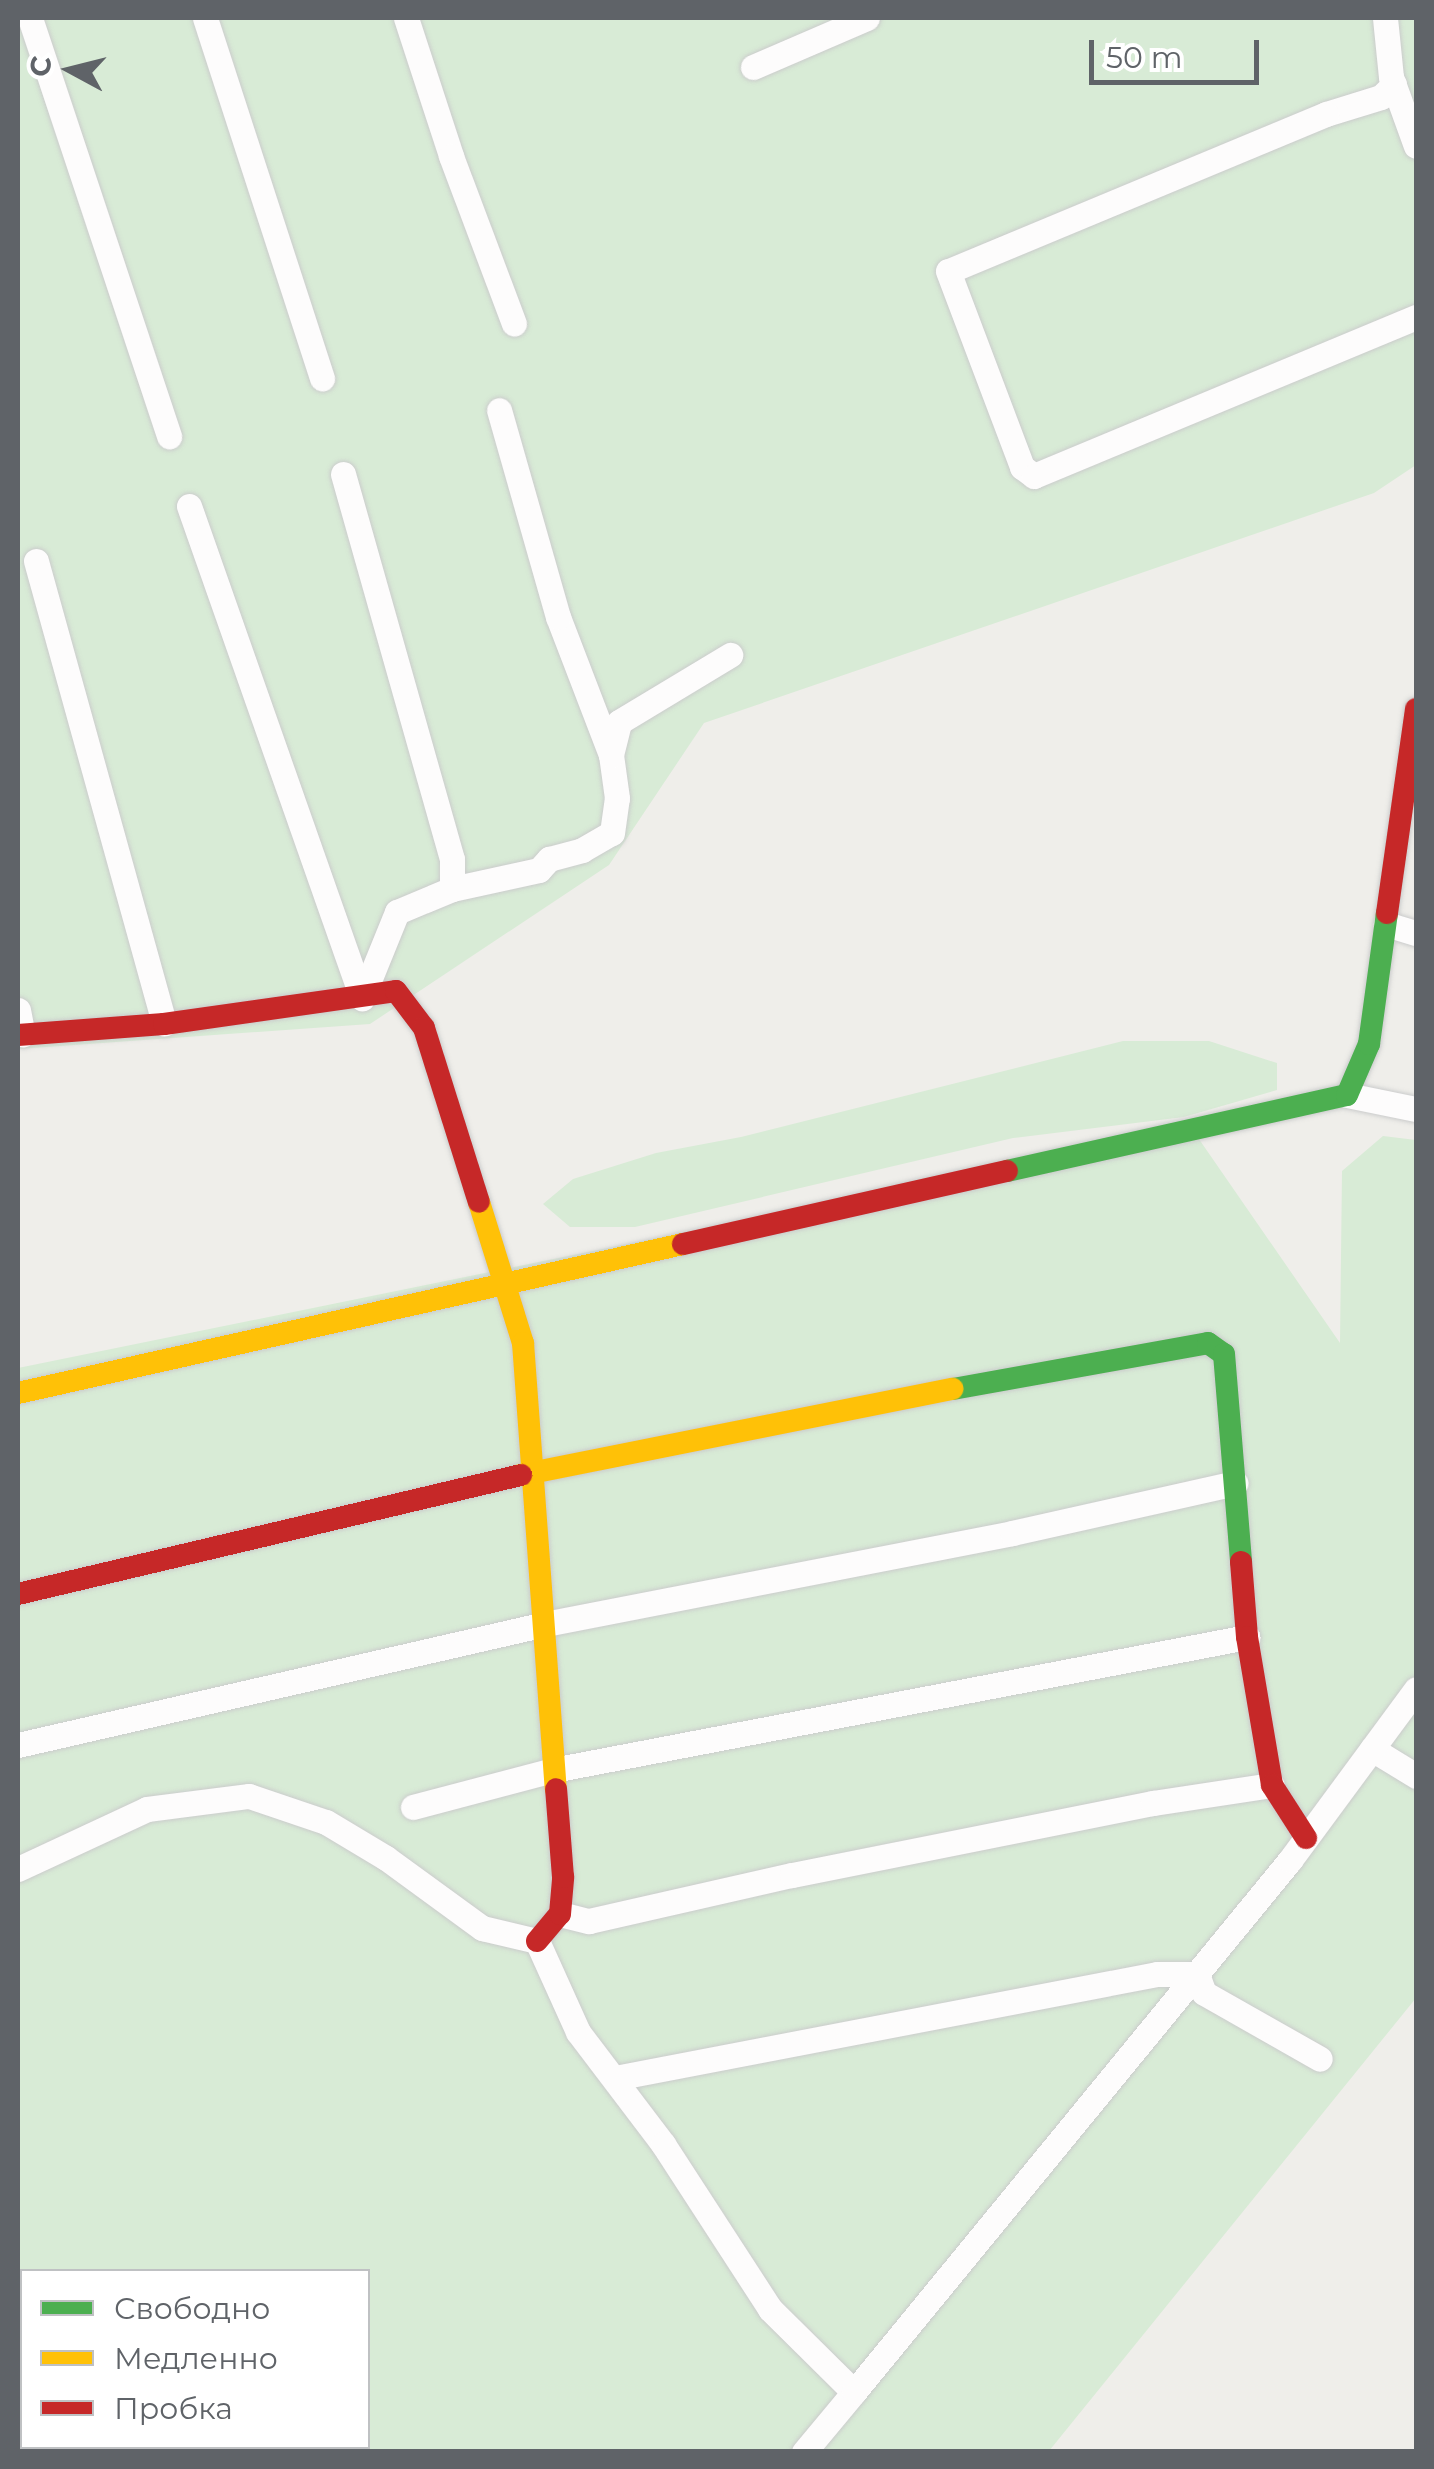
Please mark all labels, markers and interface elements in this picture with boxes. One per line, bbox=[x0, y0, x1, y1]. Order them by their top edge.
north arrow bbox=[20, 20, 120, 120]
scale bar bbox=[1094, 20, 1264, 82]
text: 50 m bbox=[1106, 39, 1183, 76]
text: С bbox=[22, 54, 58, 79]
legend bbox=[20, 2269, 370, 2449]
text: Свободно bbox=[114, 2290, 270, 2327]
text: Медленно bbox=[114, 2340, 278, 2377]
text: Пробка bbox=[114, 2390, 233, 2427]

